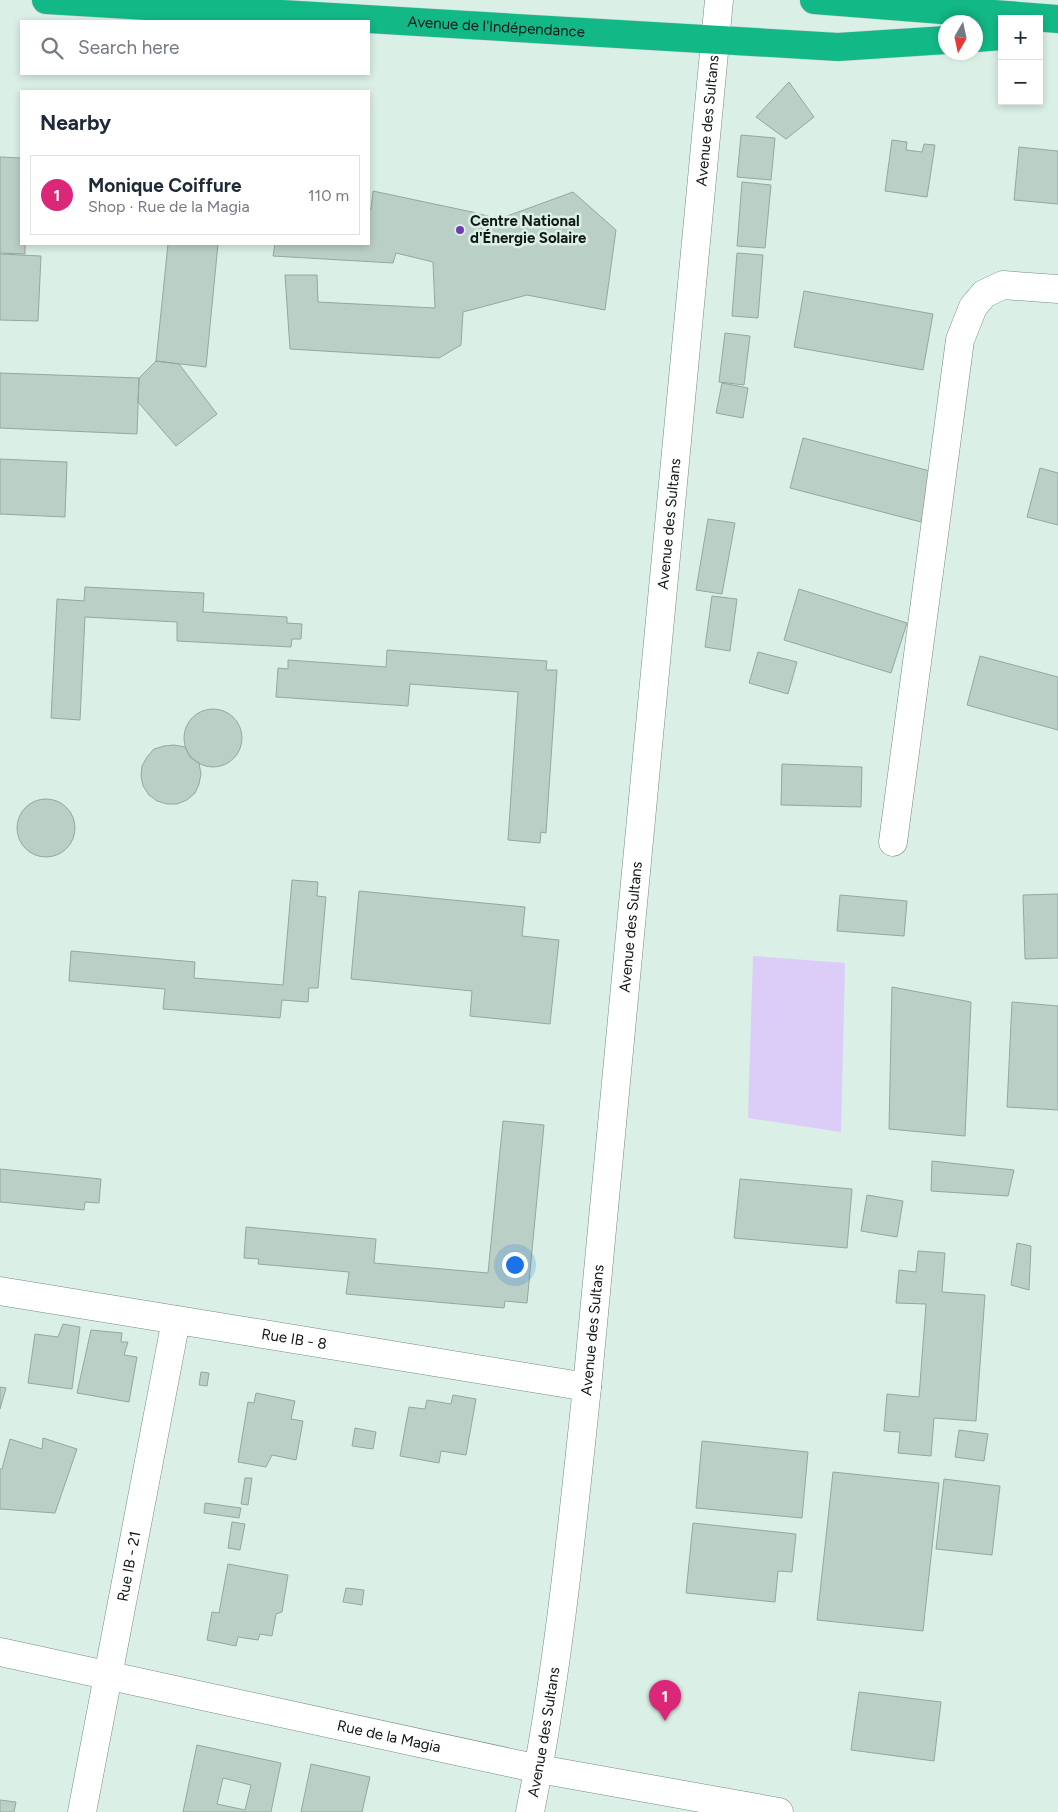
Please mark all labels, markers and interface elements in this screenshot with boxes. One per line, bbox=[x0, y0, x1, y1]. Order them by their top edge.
street label: Avenue de l'Indépendance bbox=[407, 12, 585, 41]
north arrow bbox=[938, 15, 983, 60]
map controls bbox=[998, 15, 1043, 105]
button: + bbox=[998, 15, 1043, 60]
search box bbox=[20, 20, 370, 75]
icon: search bbox=[38, 34, 66, 62]
text: Search here bbox=[78, 36, 180, 59]
street label: Avenue des Sultans bbox=[692, 54, 723, 187]
button: − bbox=[998, 60, 1043, 105]
text: Nearby bbox=[40, 110, 111, 135]
text: Monique Coiffure bbox=[88, 174, 241, 197]
text: 1 bbox=[54, 186, 60, 205]
text: 110 m bbox=[308, 186, 349, 205]
text: Shop · Rue de la Magia bbox=[88, 197, 250, 216]
place label: Centre National d'Énergie Solaire bbox=[470, 212, 587, 247]
marker: Centre National d'Énergie Solaire bbox=[454, 224, 466, 236]
street label: Avenue des Sultans bbox=[654, 457, 684, 590]
street label: Avenue des Sultans bbox=[616, 861, 646, 993]
your location bbox=[502, 1252, 528, 1278]
street label: Avenue des Sultans bbox=[577, 1264, 608, 1397]
street label: Rue IB - 8 bbox=[260, 1325, 328, 1353]
street label: Rue IB - 21 bbox=[113, 1530, 144, 1603]
street label: Avenue des Sultans bbox=[524, 1666, 563, 1799]
pin: 1 bbox=[649, 1680, 681, 1721]
street label: Rue de la Magia bbox=[336, 1716, 442, 1756]

